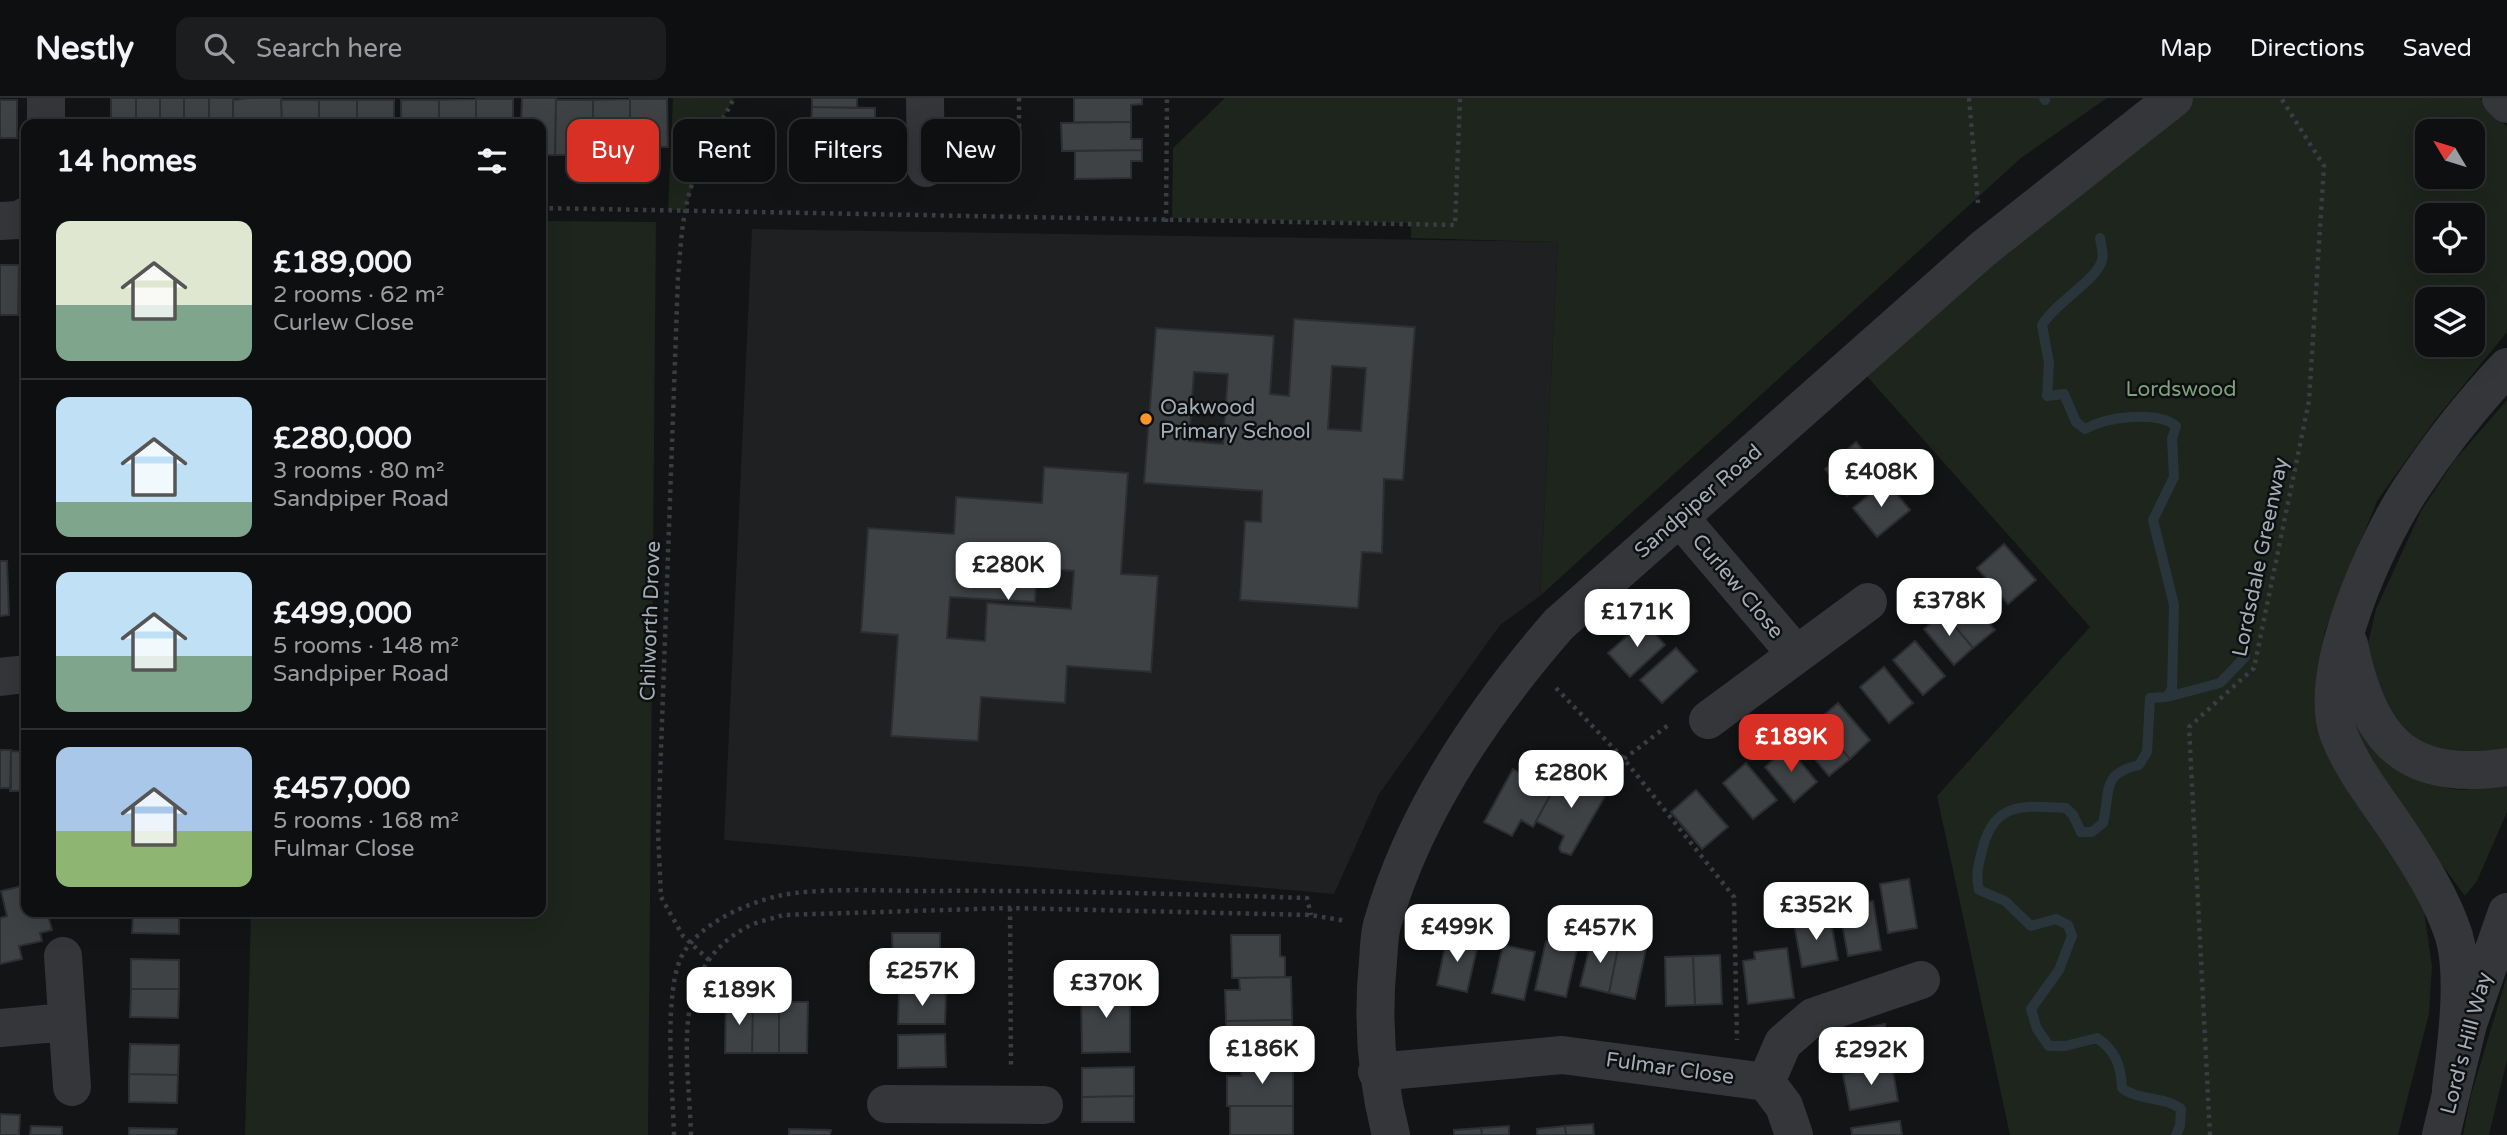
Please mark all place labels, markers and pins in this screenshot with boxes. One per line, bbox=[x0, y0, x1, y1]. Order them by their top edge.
place label: Oakwood Primary School bbox=[1160, 395, 1311, 444]
marker: Oakwood Primary School bbox=[1138, 411, 1154, 427]
pin: £408K bbox=[1832, 450, 1930, 509]
pin: £280K bbox=[959, 542, 1057, 602]
pin: £378K bbox=[1900, 578, 1998, 638]
pin: £171K bbox=[1588, 589, 1686, 649]
pin: £189K bbox=[1742, 714, 1840, 774]
pin: £280K bbox=[1522, 750, 1620, 810]
pin: £352K bbox=[1767, 882, 1865, 942]
pin: £499K bbox=[1408, 904, 1506, 964]
pin: £457K bbox=[1551, 906, 1649, 965]
pin: £257K bbox=[873, 948, 971, 1008]
pin: £370K bbox=[1057, 960, 1155, 1020]
pin: £189K bbox=[690, 968, 788, 1027]
pin: £186K bbox=[1213, 1026, 1311, 1086]
pin: £292K bbox=[1822, 1028, 1920, 1087]

